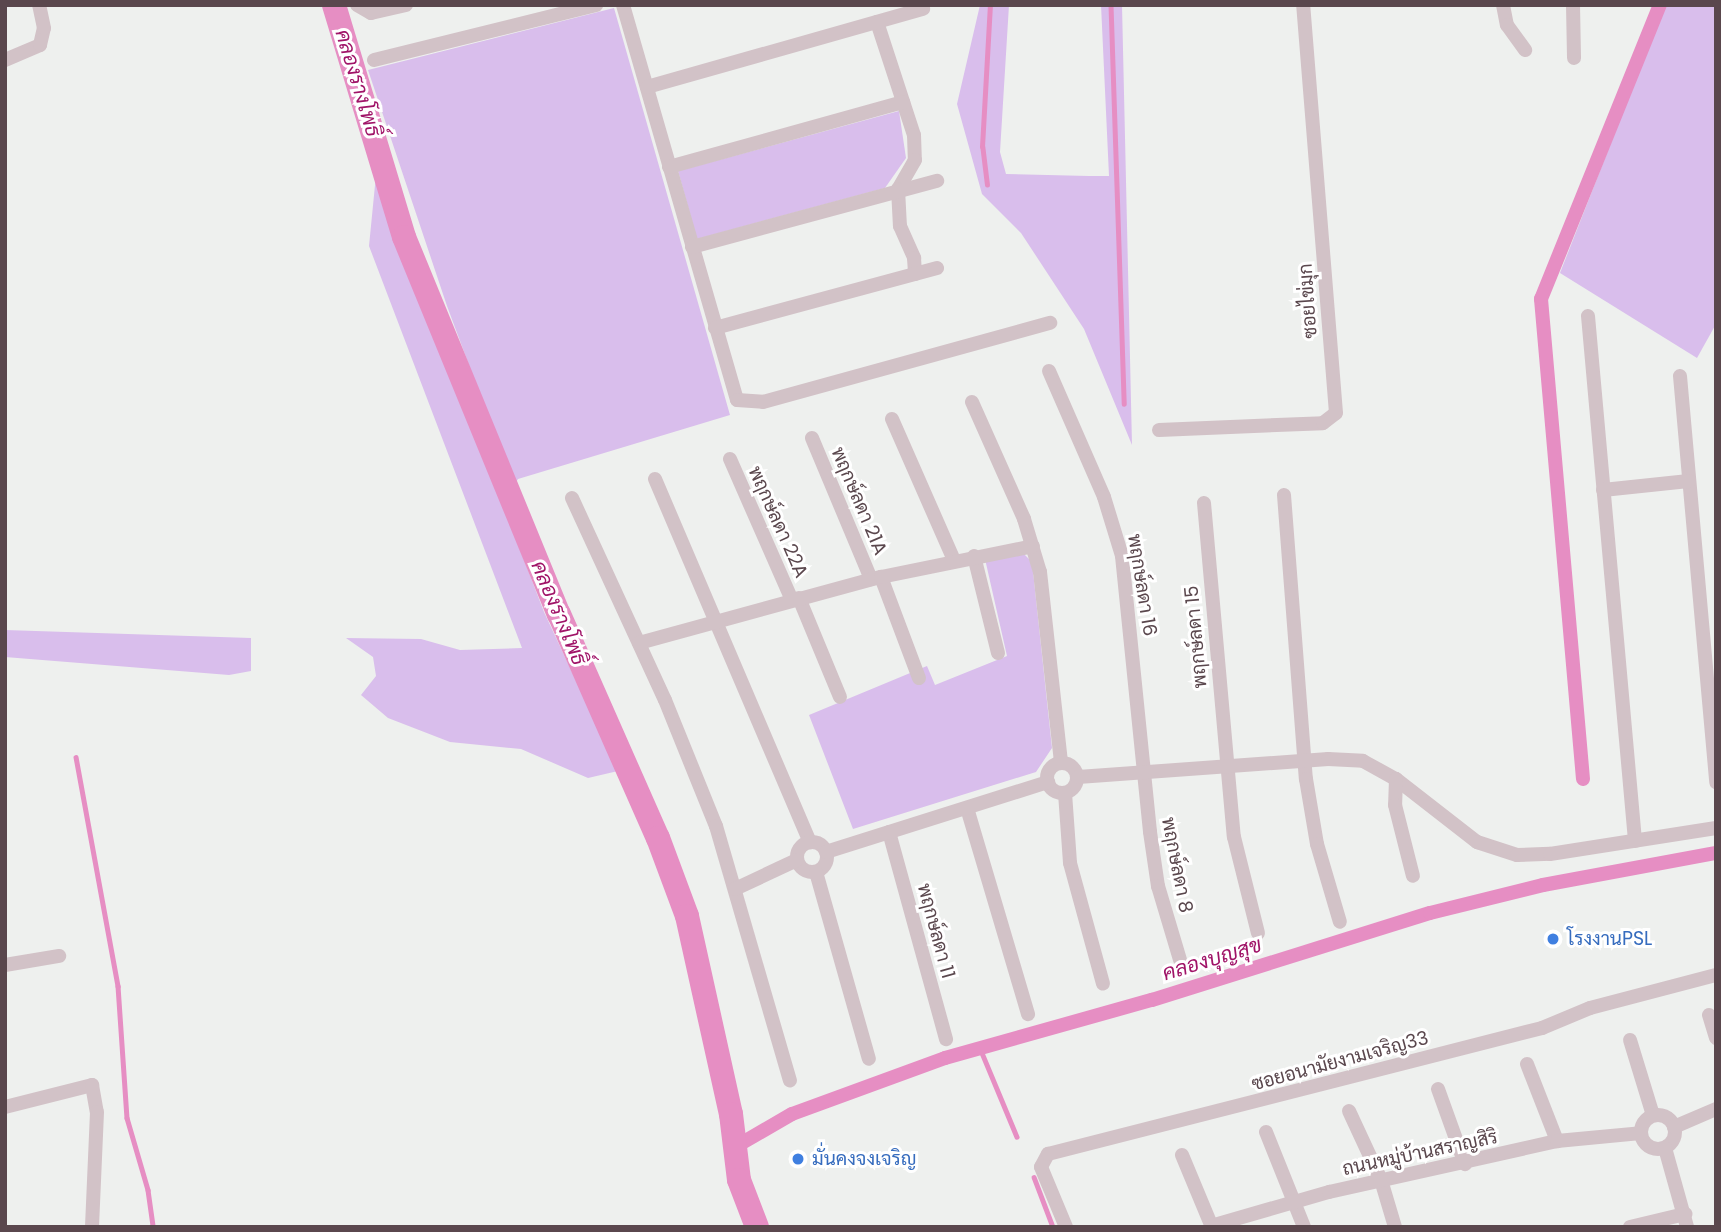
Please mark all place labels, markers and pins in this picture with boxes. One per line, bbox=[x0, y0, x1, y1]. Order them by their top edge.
place label: โรงงานPSL bbox=[1567, 928, 1652, 950]
marker: โรงงานPSL bbox=[1545, 931, 1561, 947]
place label: มั่นคงจงเจริญ bbox=[812, 1148, 916, 1170]
marker: มั่นคงจงเจริญ bbox=[790, 1151, 806, 1167]

